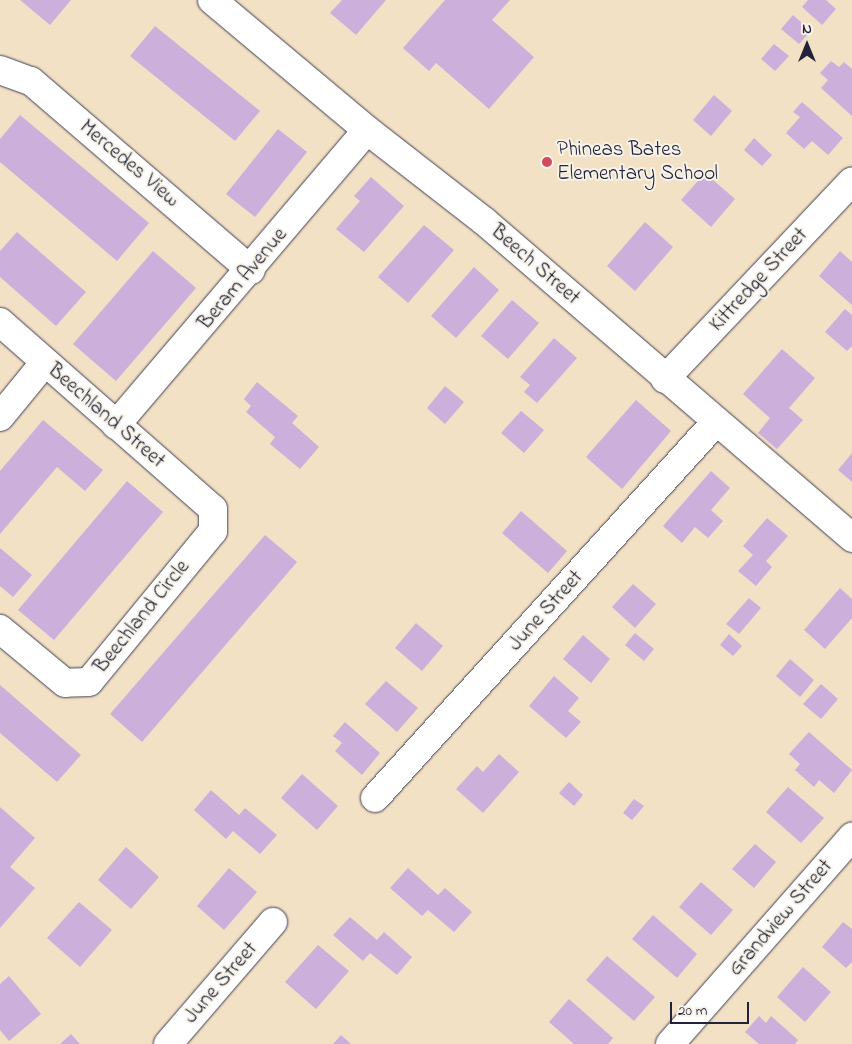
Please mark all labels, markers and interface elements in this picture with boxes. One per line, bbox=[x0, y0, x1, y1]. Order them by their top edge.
text: N bbox=[802, 19, 812, 40]
north arrow bbox=[782, 20, 832, 70]
street label: Mercedes View bbox=[74, 115, 184, 213]
place label: Phineas Bates Elementary School bbox=[557, 137, 718, 187]
marker: Phineas Bates Elementary School bbox=[541, 156, 553, 168]
street label: Beech Street bbox=[485, 219, 585, 311]
street label: Beram Avenue bbox=[193, 223, 293, 335]
street label: Kittredge Street bbox=[704, 223, 814, 337]
street label: Beechland Street bbox=[42, 358, 170, 474]
street label: Beechland Circle bbox=[89, 555, 195, 679]
street label: June Street bbox=[503, 565, 589, 657]
street label: Grandview Street bbox=[723, 854, 839, 982]
street label: June Street bbox=[179, 937, 263, 1029]
scale bar bbox=[672, 992, 751, 1024]
text: 20 m bbox=[678, 1000, 707, 1022]

